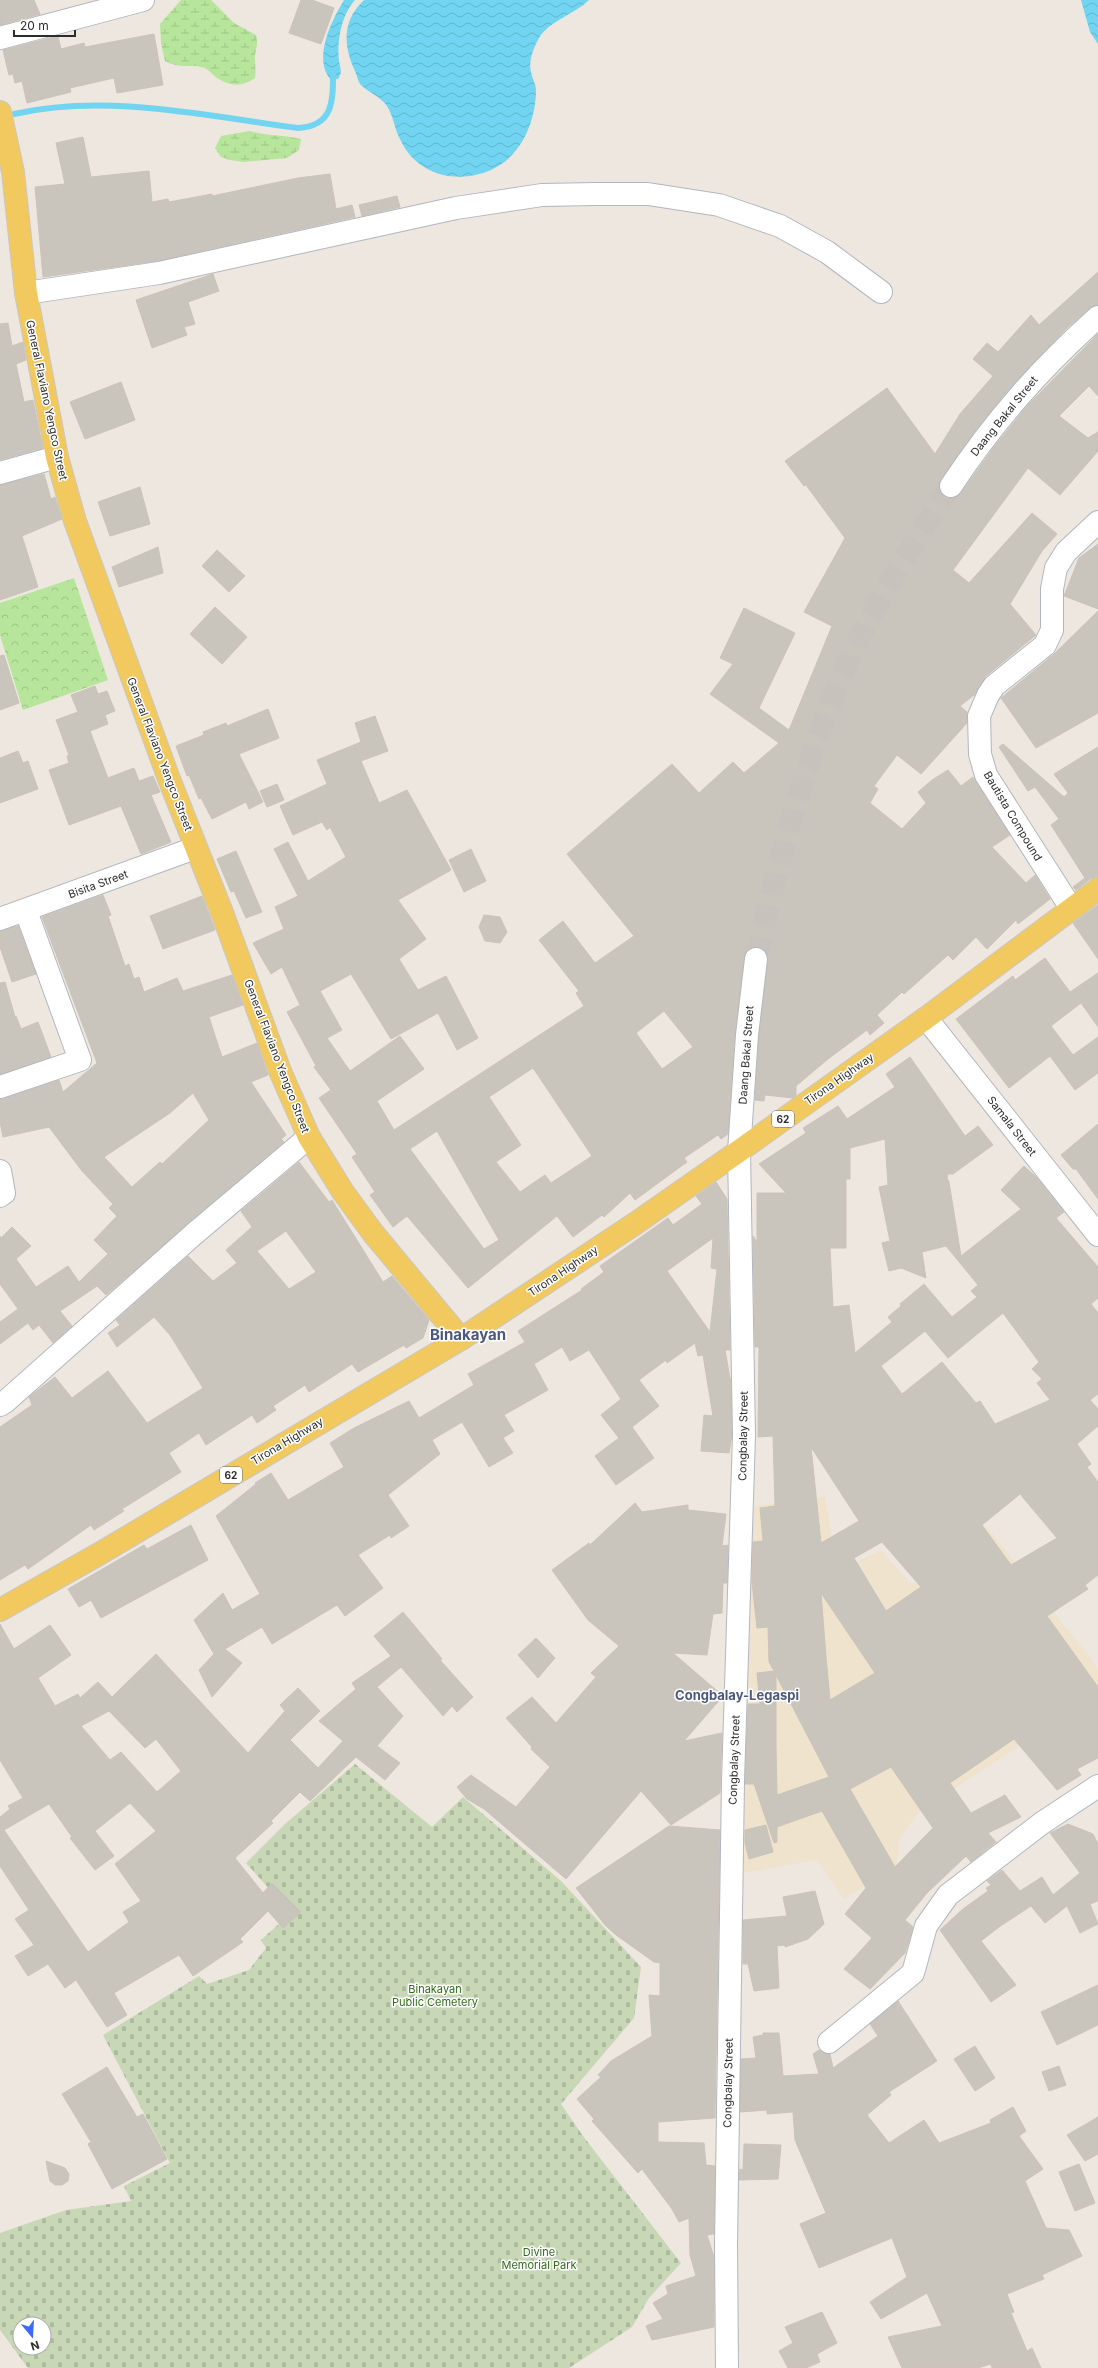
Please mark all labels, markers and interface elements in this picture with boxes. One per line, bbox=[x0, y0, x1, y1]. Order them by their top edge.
scale bar bbox=[14, 12, 75, 38]
text: 20 m bbox=[20, 18, 49, 33]
street label: General Flaviano Yengco Street bbox=[23, 319, 71, 482]
street label: Daang Bakal Street bbox=[967, 373, 1041, 459]
street label: General Flaviano Yengco Street bbox=[124, 675, 196, 833]
street label: Bautista Compound bbox=[981, 769, 1045, 863]
street label: Bisita Street bbox=[66, 867, 130, 901]
street label: General Flaviano Yengco Street bbox=[241, 977, 313, 1135]
street label: Daang Bakal Street bbox=[736, 1005, 756, 1105]
street label: Tirona Highway bbox=[802, 1050, 876, 1108]
street label: Samala Street bbox=[984, 1093, 1040, 1159]
road number: 62 bbox=[772, 1111, 794, 1127]
street label: Tirona Highway bbox=[525, 1242, 601, 1300]
district label: Binakayan bbox=[430, 1325, 506, 1344]
street label: Congbalay Street bbox=[735, 1391, 751, 1481]
street label: Tirona Highway bbox=[249, 1414, 325, 1468]
road number: 62 bbox=[220, 1467, 242, 1483]
district label: Congbalay-Legaspi bbox=[675, 1687, 799, 1703]
street label: Congbalay Street bbox=[725, 1714, 743, 1805]
park label: Binakayan Public Cemetery bbox=[392, 1982, 478, 2009]
street label: Congbalay Street bbox=[720, 2038, 736, 2128]
park label: Divine Memorial Park bbox=[501, 2245, 577, 2272]
north arrow bbox=[12, 2316, 52, 2356]
text: N bbox=[29, 2338, 41, 2353]

